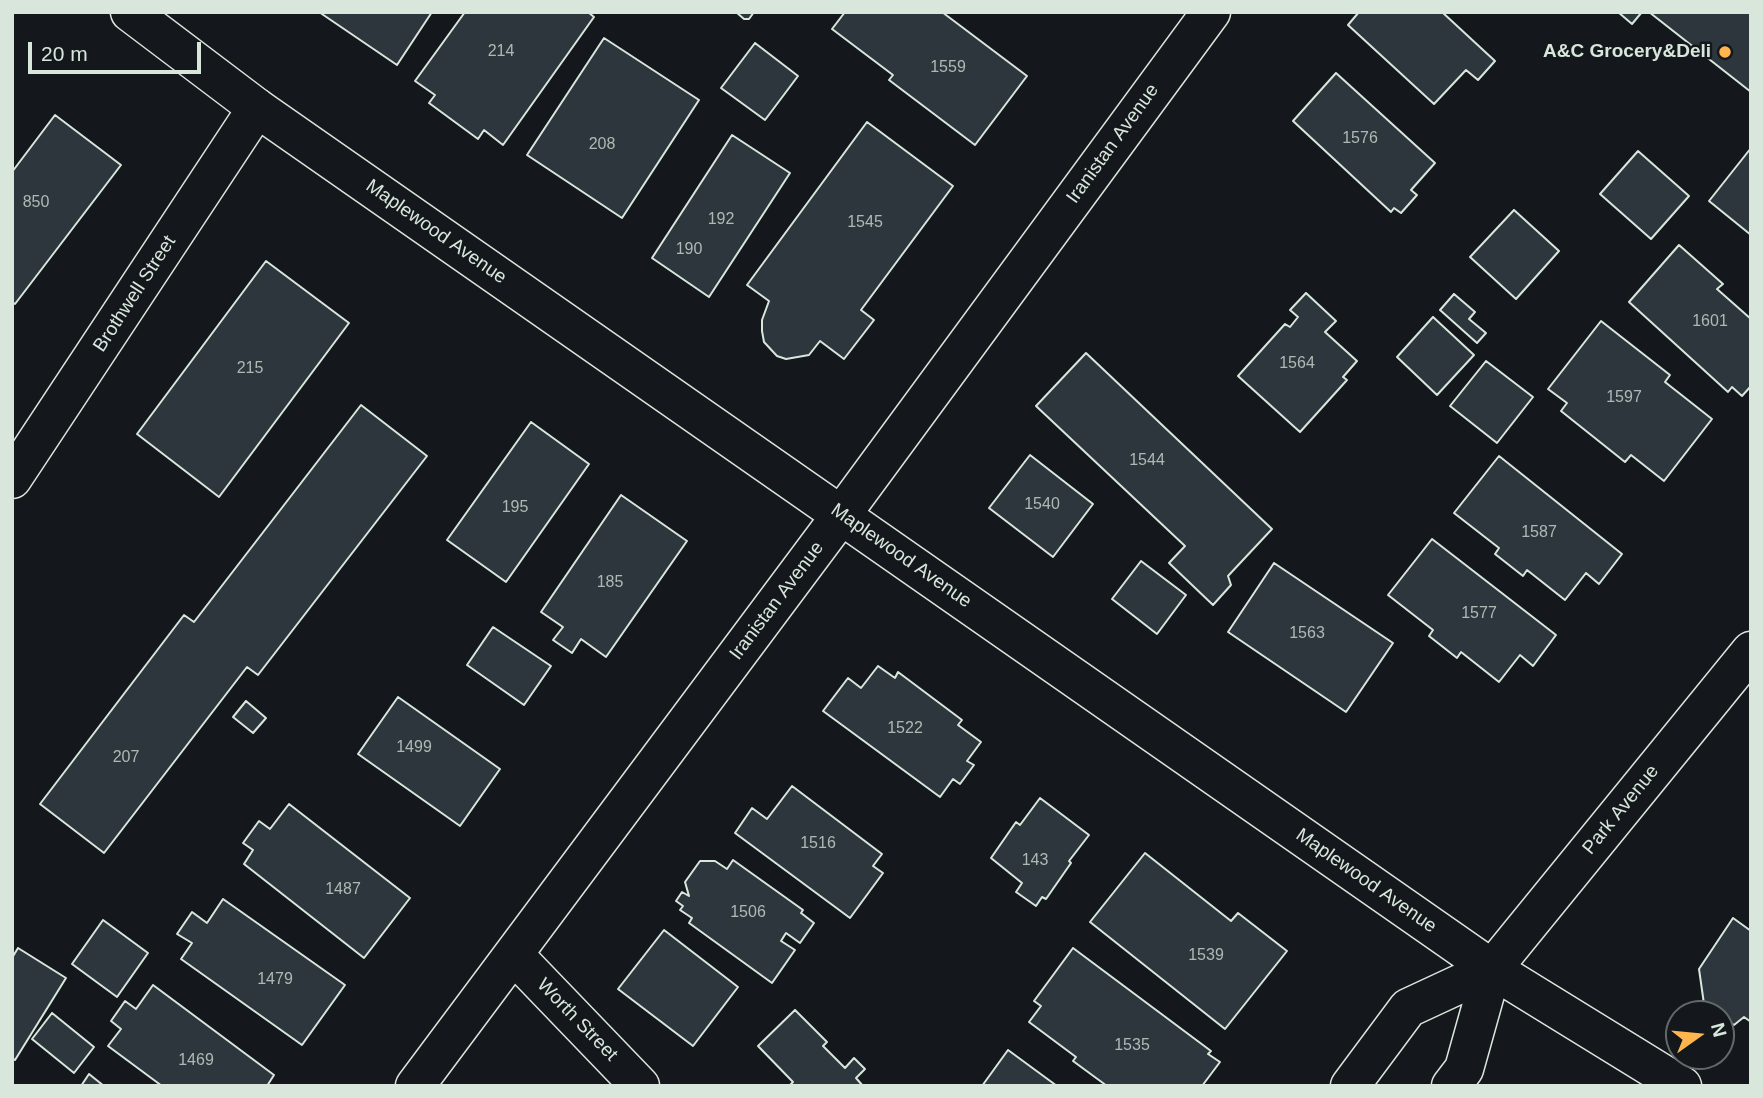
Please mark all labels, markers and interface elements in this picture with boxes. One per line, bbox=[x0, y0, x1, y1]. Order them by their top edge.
scale bar bbox=[32, 28, 205, 72]
place label: A&C Grocery&Deli bbox=[1543, 41, 1711, 63]
text: 20 m bbox=[41, 42, 88, 65]
house number: 214 bbox=[488, 42, 514, 62]
marker: A&C Grocery&Deli bbox=[1717, 44, 1733, 60]
house number: 1559 bbox=[930, 58, 966, 78]
street label: Iranistan Avenue bbox=[1062, 80, 1164, 208]
house number: 1576 bbox=[1342, 129, 1378, 149]
house number: 208 bbox=[589, 135, 615, 155]
street label: Maplewood Avenue bbox=[361, 175, 511, 289]
house number: 850 bbox=[23, 193, 49, 213]
house number: 192 bbox=[708, 210, 734, 230]
house number: 1545 bbox=[847, 213, 883, 233]
street label: Brothwell Street bbox=[89, 232, 181, 356]
house number: 190 bbox=[676, 240, 702, 260]
house number: 1601 bbox=[1692, 312, 1728, 332]
house number: 1564 bbox=[1279, 354, 1315, 374]
house number: 215 bbox=[237, 359, 263, 379]
house number: 1597 bbox=[1606, 388, 1642, 408]
house number: 1544 bbox=[1129, 451, 1165, 471]
house number: 1540 bbox=[1024, 495, 1060, 515]
house number: 195 bbox=[502, 498, 528, 518]
street label: Maplewood Avenue bbox=[826, 499, 976, 613]
house number: 1587 bbox=[1521, 523, 1557, 543]
street label: Iranistan Avenue bbox=[725, 537, 829, 665]
house number: 185 bbox=[597, 573, 623, 593]
house number: 1577 bbox=[1461, 604, 1497, 624]
house number: 1563 bbox=[1289, 624, 1325, 644]
house number: 1522 bbox=[887, 719, 923, 739]
house number: 1499 bbox=[396, 738, 432, 758]
house number: 207 bbox=[113, 748, 139, 768]
street label: Park Avenue bbox=[1578, 761, 1664, 859]
street label: Maplewood Avenue bbox=[1291, 824, 1441, 938]
house number: 1516 bbox=[800, 834, 836, 854]
house number: 143 bbox=[1022, 851, 1048, 871]
house number: 1487 bbox=[325, 880, 361, 900]
house number: 1506 bbox=[730, 903, 766, 923]
house number: 1539 bbox=[1188, 946, 1224, 966]
house number: 1479 bbox=[257, 970, 293, 990]
street label: Worth Street bbox=[532, 974, 622, 1066]
north arrow bbox=[1665, 1000, 1735, 1070]
text: N bbox=[1707, 1021, 1731, 1039]
house number: 1535 bbox=[1114, 1036, 1150, 1056]
house number: 1469 bbox=[178, 1051, 214, 1071]

